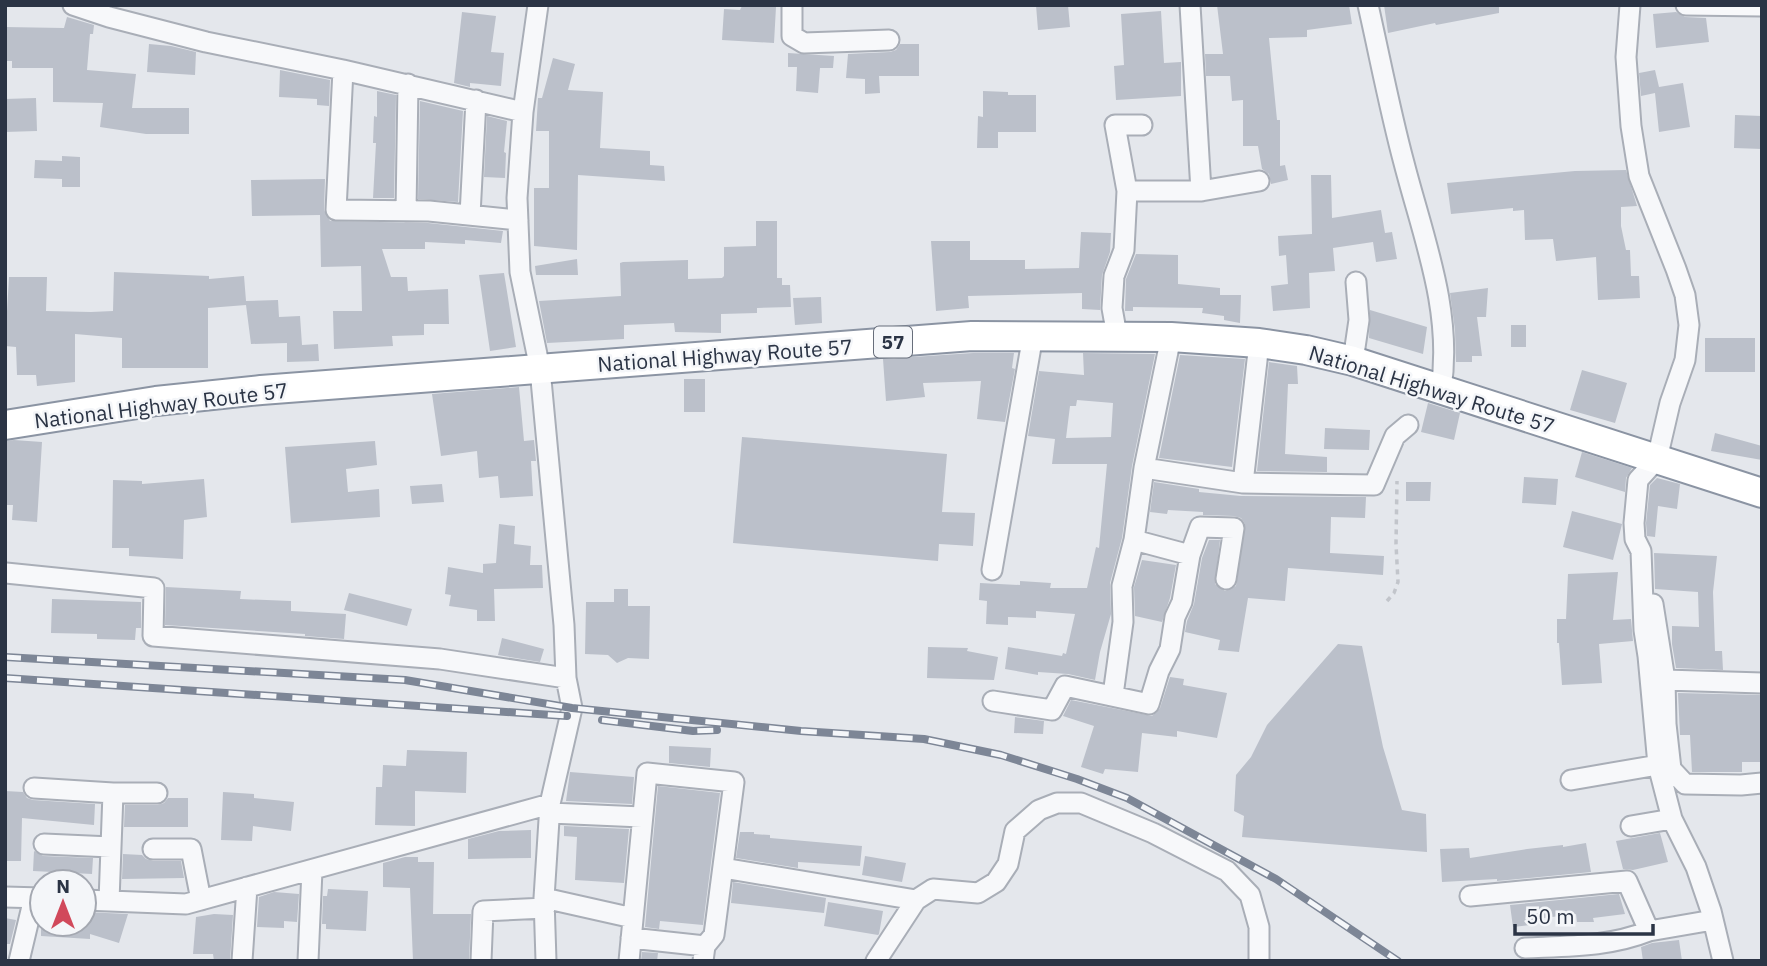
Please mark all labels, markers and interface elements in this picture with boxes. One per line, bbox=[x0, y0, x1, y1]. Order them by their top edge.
road number: 57 bbox=[874, 326, 912, 358]
street label: National Highway Route 57 bbox=[597, 332, 853, 378]
street label: National Highway Route 57 bbox=[1306, 338, 1558, 440]
street label: National Highway Route 57 bbox=[32, 376, 290, 434]
north arrow bbox=[28, 868, 98, 938]
text: N bbox=[56, 874, 70, 898]
scale bar bbox=[1515, 892, 1653, 936]
text: 50 m bbox=[1526, 902, 1575, 930]

